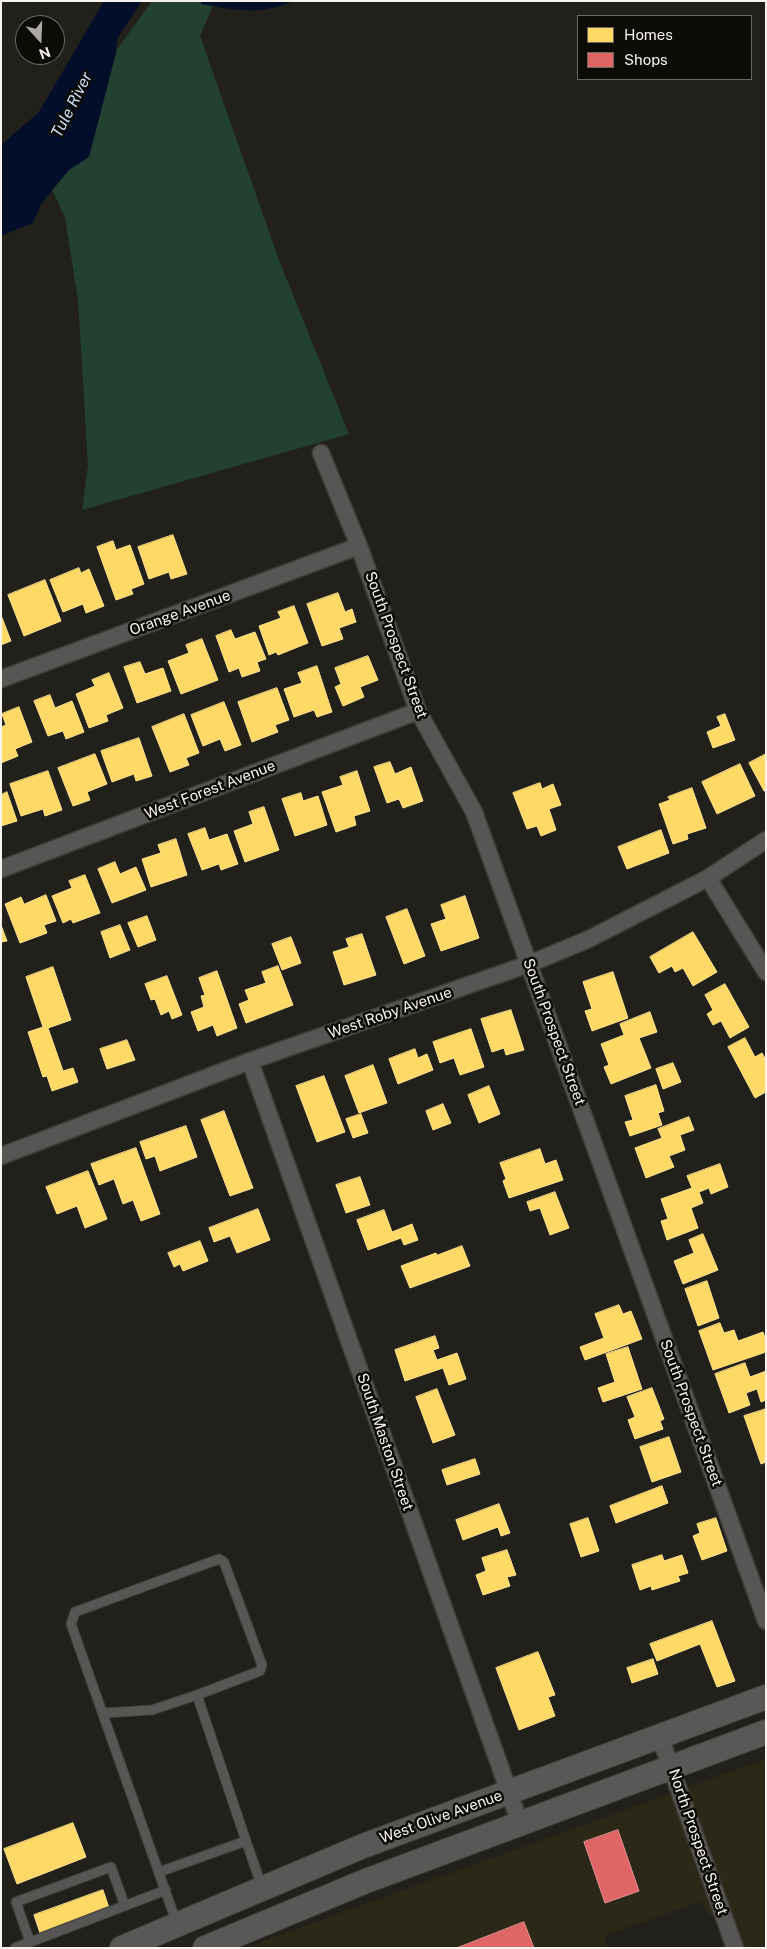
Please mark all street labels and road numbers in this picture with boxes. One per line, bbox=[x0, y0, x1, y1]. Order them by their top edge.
street label: South Prospect Street bbox=[361, 569, 431, 721]
street label: Orange Avenue bbox=[127, 586, 233, 640]
street label: West Forest Avenue bbox=[142, 757, 278, 823]
street label: South Prospect Street bbox=[519, 956, 589, 1108]
street label: West Roby Avenue bbox=[326, 983, 454, 1043]
street label: South Prospect Street bbox=[656, 1337, 726, 1489]
street label: South Maston Street bbox=[353, 1371, 417, 1513]
street label: North Prospect Street bbox=[665, 1767, 731, 1917]
street label: West Olive Avenue bbox=[377, 1786, 505, 1848]

